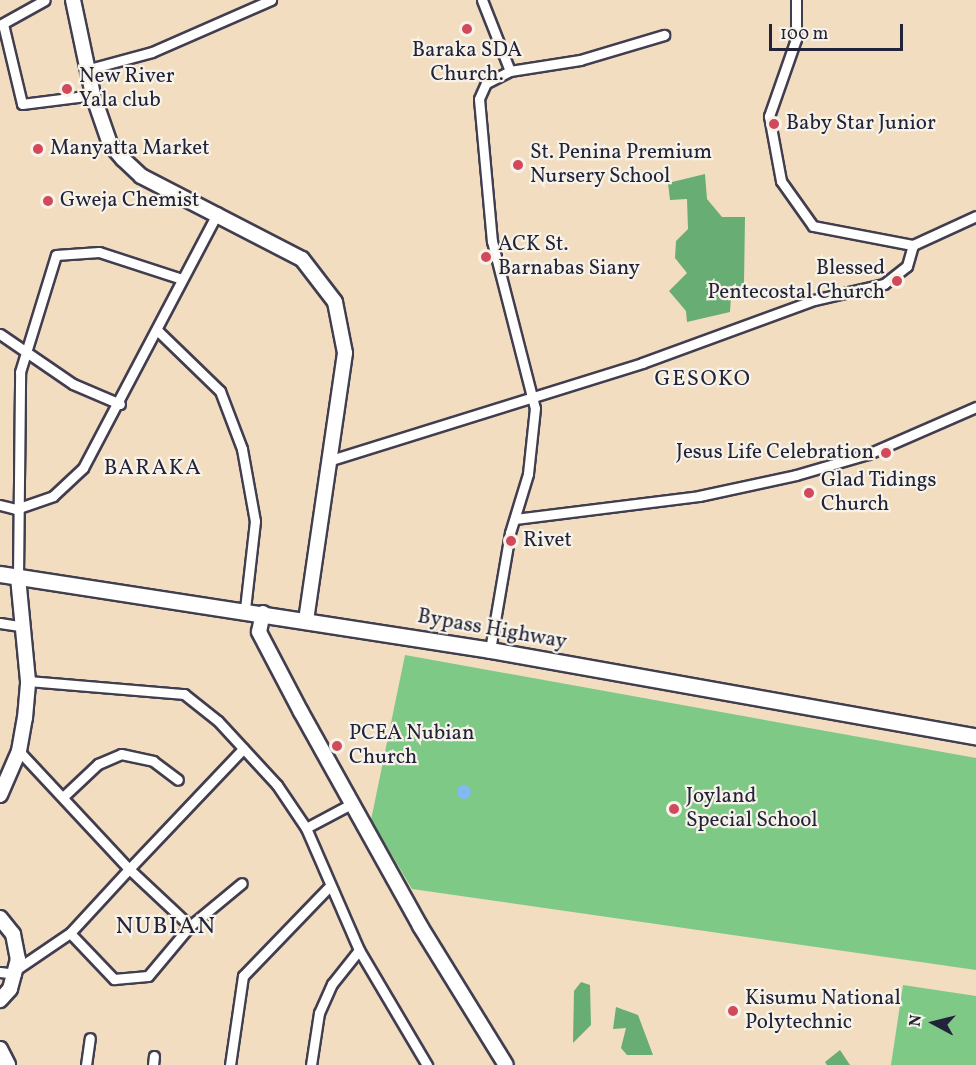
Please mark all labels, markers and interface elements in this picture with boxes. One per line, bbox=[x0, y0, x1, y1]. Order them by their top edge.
scale bar bbox=[772, 12, 906, 50]
marker: Baraka SDA Church. bbox=[460, 22, 474, 36]
text: 100 m bbox=[780, 22, 829, 47]
place label: Baraka SDA Church. bbox=[412, 38, 522, 88]
place label: New River Yala club bbox=[79, 64, 175, 114]
marker: New River Yala club bbox=[60, 82, 74, 96]
place label: Baby Star Junior bbox=[786, 111, 936, 137]
marker: Baby Star Junior bbox=[767, 117, 781, 131]
place label: Manyatta Market bbox=[50, 136, 210, 162]
place label: St. Penina Premium Nursery School bbox=[530, 140, 712, 190]
marker: Manyatta Market bbox=[31, 142, 45, 156]
marker: St. Penina Premium Nursery School bbox=[511, 158, 525, 172]
place label: Gweja Chemist bbox=[60, 188, 199, 214]
marker: Gweja Chemist bbox=[41, 194, 55, 208]
place label: ACK St. Barnabas Siany bbox=[498, 232, 640, 282]
marker: ACK St. Barnabas Siany bbox=[479, 250, 493, 264]
place label: Blessed Pentecostal Church bbox=[708, 256, 885, 306]
marker: Blessed Pentecostal Church bbox=[890, 274, 904, 288]
district label: GESOKO bbox=[655, 367, 751, 393]
place label: Jesus Life Celebration bbox=[676, 440, 874, 466]
marker: Jesus Life Celebration bbox=[879, 446, 893, 460]
district label: BARAKA bbox=[104, 456, 202, 482]
place label: Glad Tidings Church bbox=[821, 468, 937, 518]
marker: Glad Tidings Church bbox=[802, 486, 816, 500]
place label: Rivet bbox=[523, 528, 572, 554]
marker: Rivet bbox=[504, 534, 518, 548]
street label: Bypass Highway bbox=[415, 604, 569, 656]
place label: PCEA Nubian Church bbox=[349, 721, 475, 771]
marker: PCEA Nubian Church bbox=[330, 739, 344, 753]
place label: Joyland Special School bbox=[686, 784, 818, 834]
marker: Joyland Special School bbox=[667, 802, 681, 816]
district label: NUBIAN bbox=[115, 914, 217, 942]
place label: Kisumu National Polytechnic bbox=[745, 986, 901, 1036]
north arrow bbox=[904, 993, 964, 1053]
marker: Kisumu National Polytechnic bbox=[726, 1004, 740, 1018]
text: N bbox=[905, 1014, 928, 1028]

